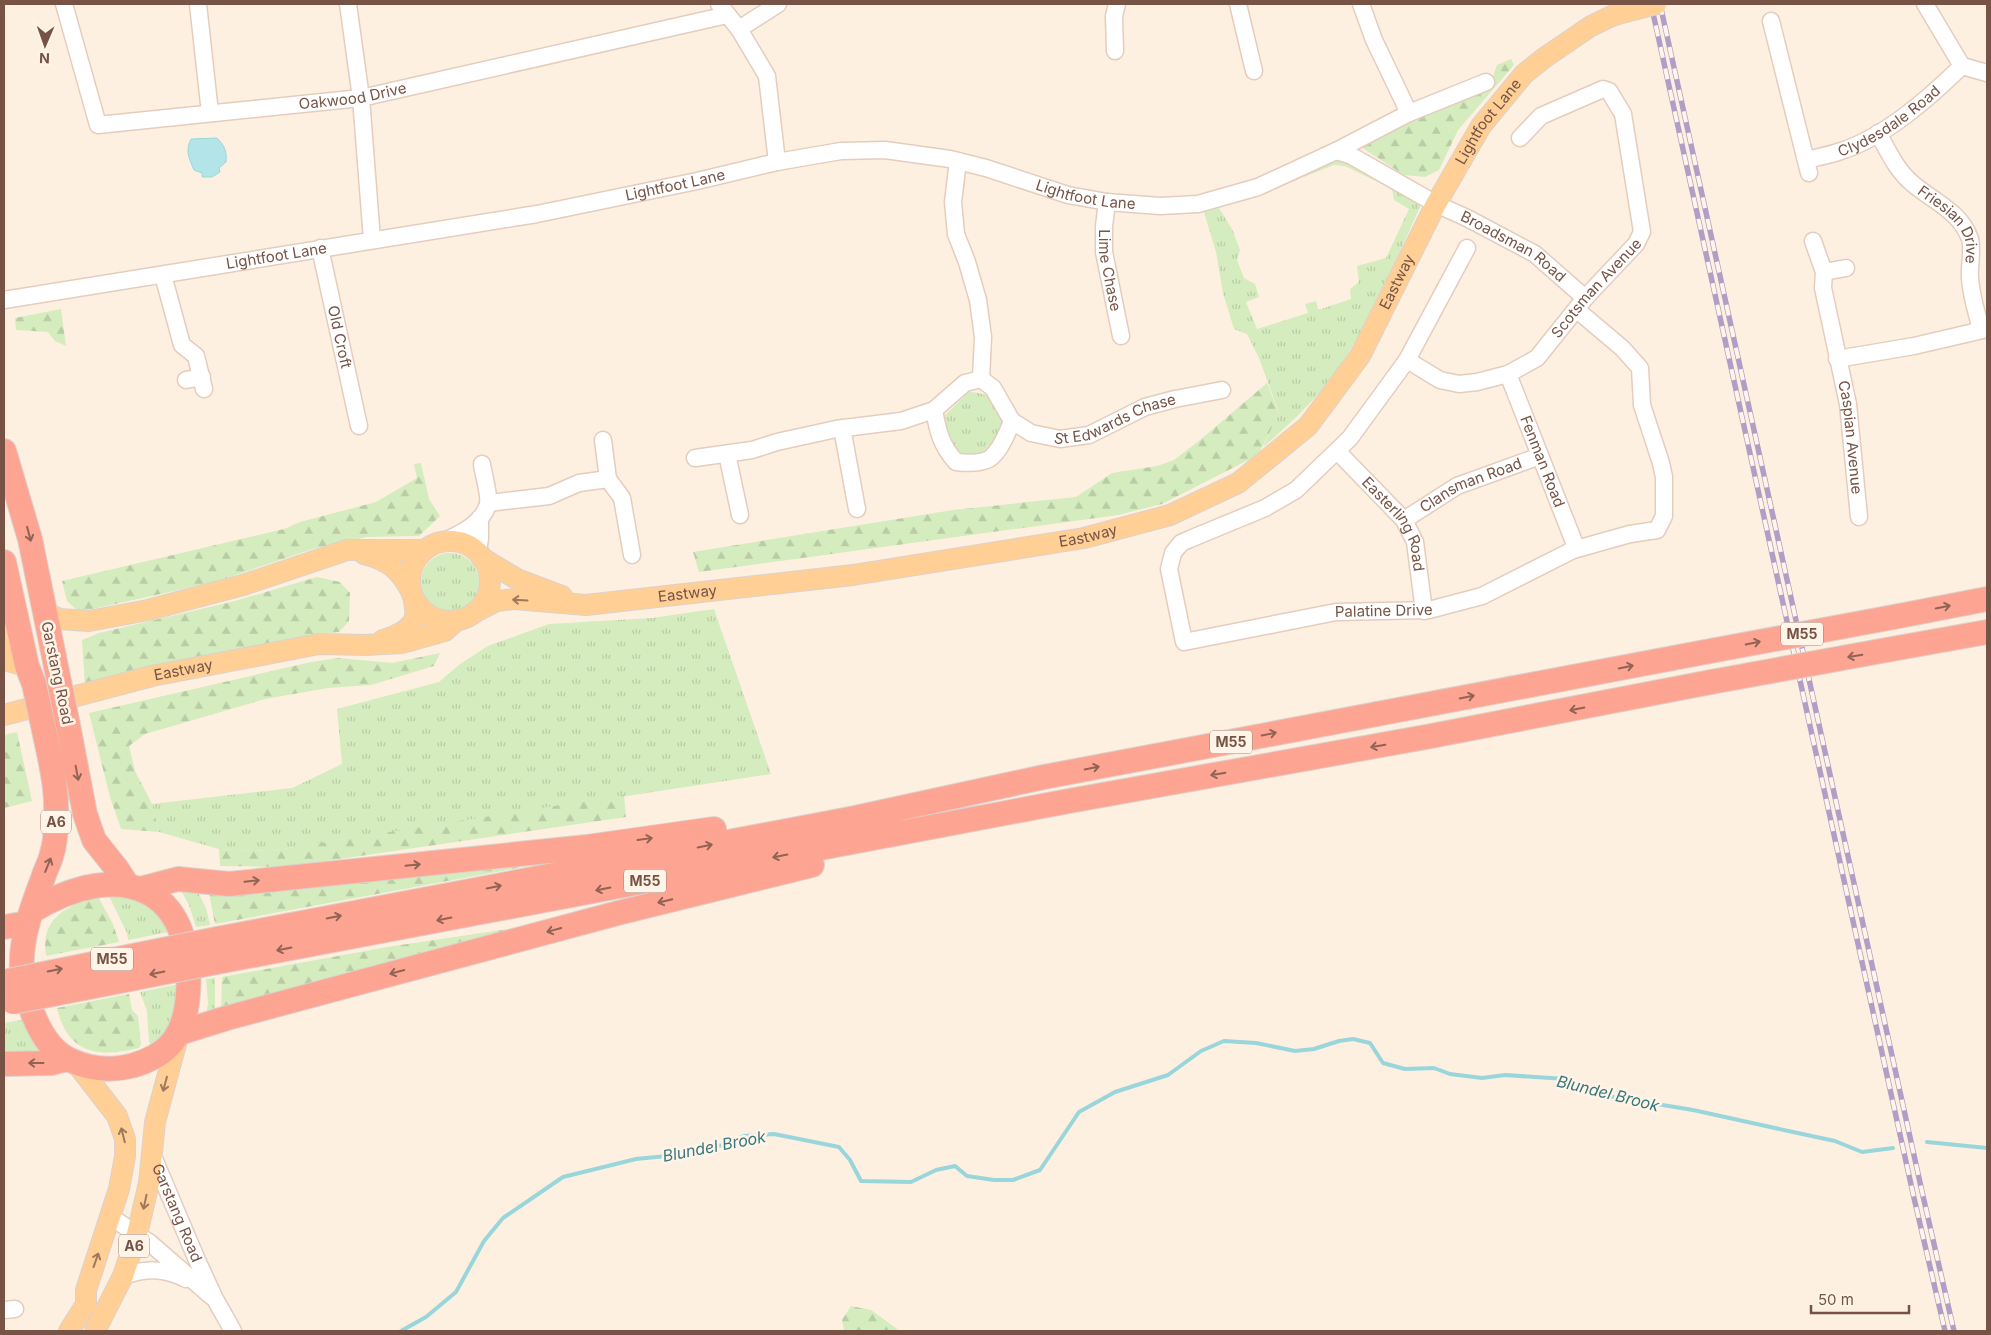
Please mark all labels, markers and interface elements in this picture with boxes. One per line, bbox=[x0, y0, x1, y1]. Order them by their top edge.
north arrow bbox=[20, 20, 70, 70]
text: N bbox=[39, 50, 50, 67]
street label: Lightfoot Lane bbox=[1451, 75, 1525, 168]
street label: Oakwood Drive bbox=[298, 78, 408, 113]
street label: Clydesdale Road bbox=[1835, 81, 1944, 160]
street label: Lightfoot Lane bbox=[623, 165, 727, 205]
street label: Lightfoot Lane bbox=[1034, 175, 1136, 213]
street label: Friesian Drive bbox=[1914, 181, 1981, 264]
street label: Broadsman Road bbox=[1458, 206, 1570, 286]
street label: Lime Chase bbox=[1095, 229, 1126, 313]
street label: Scotsman Avenue bbox=[1547, 234, 1645, 342]
street label: Lightfoot Lane bbox=[225, 238, 328, 273]
street label: Eastway bbox=[1375, 250, 1419, 313]
street label: Old Croft bbox=[324, 304, 356, 370]
street label: Caspian Avenue bbox=[1834, 379, 1867, 495]
street label: St Edwards Chase bbox=[1052, 389, 1178, 449]
street label: Fenman Road bbox=[1516, 413, 1569, 510]
street label: Clansman Road bbox=[1416, 453, 1524, 516]
street label: Easterling Road bbox=[1358, 473, 1429, 572]
street label: Eastway bbox=[1057, 519, 1120, 551]
one-way arrow bbox=[24, 526, 34, 542]
street label: Eastway bbox=[657, 580, 719, 606]
one-way arrow bbox=[512, 595, 528, 604]
street label: Palatine Drive bbox=[1335, 600, 1433, 621]
one-way arrow bbox=[1935, 602, 1951, 612]
street label: Garstang Road bbox=[37, 620, 78, 726]
road number: M55 bbox=[1781, 622, 1823, 646]
one-way arrow bbox=[1745, 638, 1761, 647]
one-way arrow bbox=[1847, 651, 1863, 661]
street label: Eastway bbox=[152, 654, 215, 684]
one-way arrow bbox=[1618, 661, 1634, 671]
one-way arrow bbox=[1458, 692, 1474, 701]
one-way arrow bbox=[1570, 704, 1586, 714]
one-way arrow bbox=[1260, 729, 1276, 739]
road number: M55 bbox=[1210, 730, 1252, 754]
one-way arrow bbox=[1371, 741, 1387, 751]
one-way arrow bbox=[1083, 763, 1099, 772]
one-way arrow bbox=[73, 765, 83, 781]
one-way arrow bbox=[1211, 770, 1227, 780]
road number: A6 bbox=[41, 810, 71, 834]
one-way arrow bbox=[636, 834, 652, 844]
one-way arrow bbox=[697, 841, 713, 851]
one-way arrow bbox=[773, 851, 789, 861]
one-way arrow bbox=[44, 858, 53, 873]
one-way arrow bbox=[405, 860, 421, 870]
road number: M55 bbox=[624, 869, 666, 892]
one-way arrow bbox=[244, 876, 260, 886]
one-way arrow bbox=[485, 881, 501, 891]
one-way arrow bbox=[596, 885, 612, 894]
one-way arrow bbox=[657, 897, 673, 906]
one-way arrow bbox=[326, 912, 342, 921]
one-way arrow bbox=[436, 915, 452, 925]
one-way arrow bbox=[547, 926, 563, 935]
one-way arrow bbox=[276, 945, 292, 955]
road number: M55 bbox=[91, 948, 133, 971]
one-way arrow bbox=[47, 965, 63, 975]
one-way arrow bbox=[390, 968, 406, 978]
one-way arrow bbox=[149, 969, 165, 979]
one-way arrow bbox=[28, 1058, 44, 1068]
water label: Blundel Brook bbox=[1555, 1071, 1662, 1115]
one-way arrow bbox=[160, 1076, 169, 1092]
water label: Blundel Brook bbox=[661, 1126, 768, 1166]
one-way arrow bbox=[117, 1128, 127, 1144]
street label: Garstang Road bbox=[148, 1161, 207, 1265]
one-way arrow bbox=[140, 1194, 149, 1210]
road number: A6 bbox=[119, 1234, 149, 1258]
one-way arrow bbox=[92, 1252, 101, 1268]
scale bar bbox=[1811, 1282, 1908, 1314]
text: 50 m bbox=[1818, 1290, 1854, 1309]

